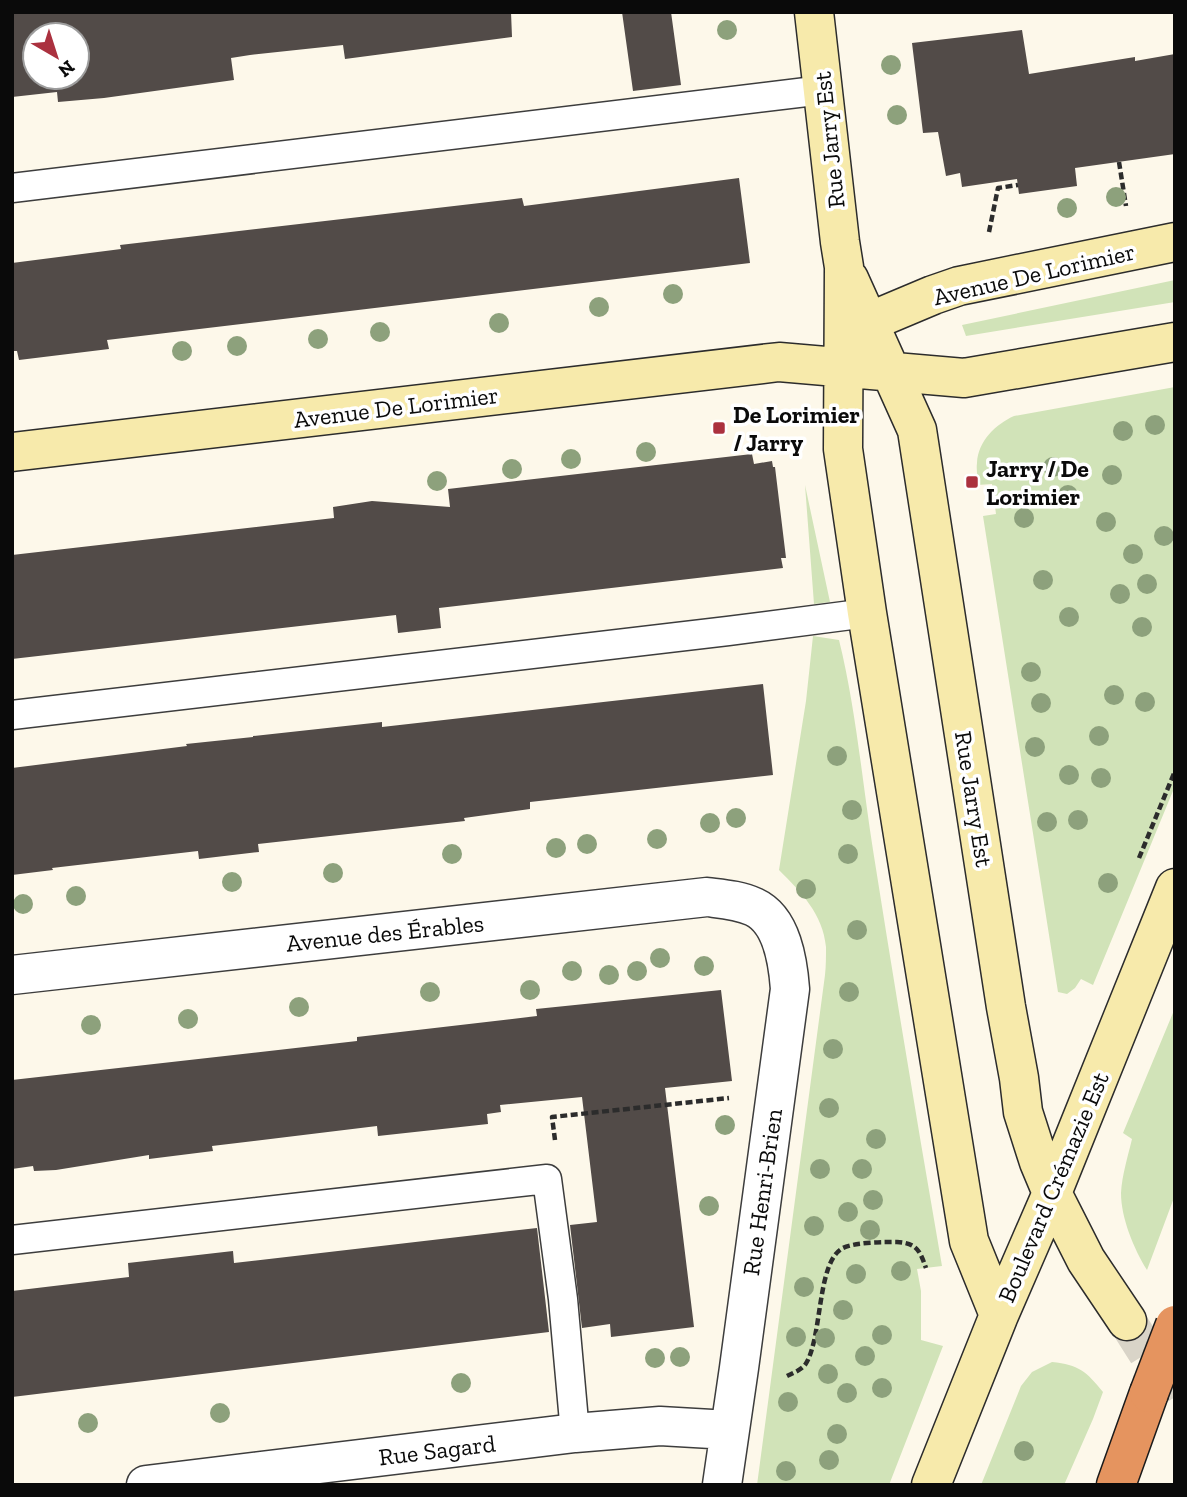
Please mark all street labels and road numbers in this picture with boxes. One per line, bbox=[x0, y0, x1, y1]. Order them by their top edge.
street label: Rue Jarry Est bbox=[807, 70, 851, 210]
street label: Avenue De Lorimier bbox=[930, 237, 1138, 311]
street label: Avenue De Lorimier bbox=[292, 380, 500, 434]
street label: Rue Jarry Est bbox=[949, 729, 999, 869]
street label: Avenue des Érables bbox=[285, 908, 485, 958]
street label: Boulevard Crémazie Est bbox=[991, 1067, 1115, 1306]
street label: Rue Henri-Brien bbox=[736, 1106, 788, 1277]
street label: Rue Sagard bbox=[377, 1428, 497, 1472]

